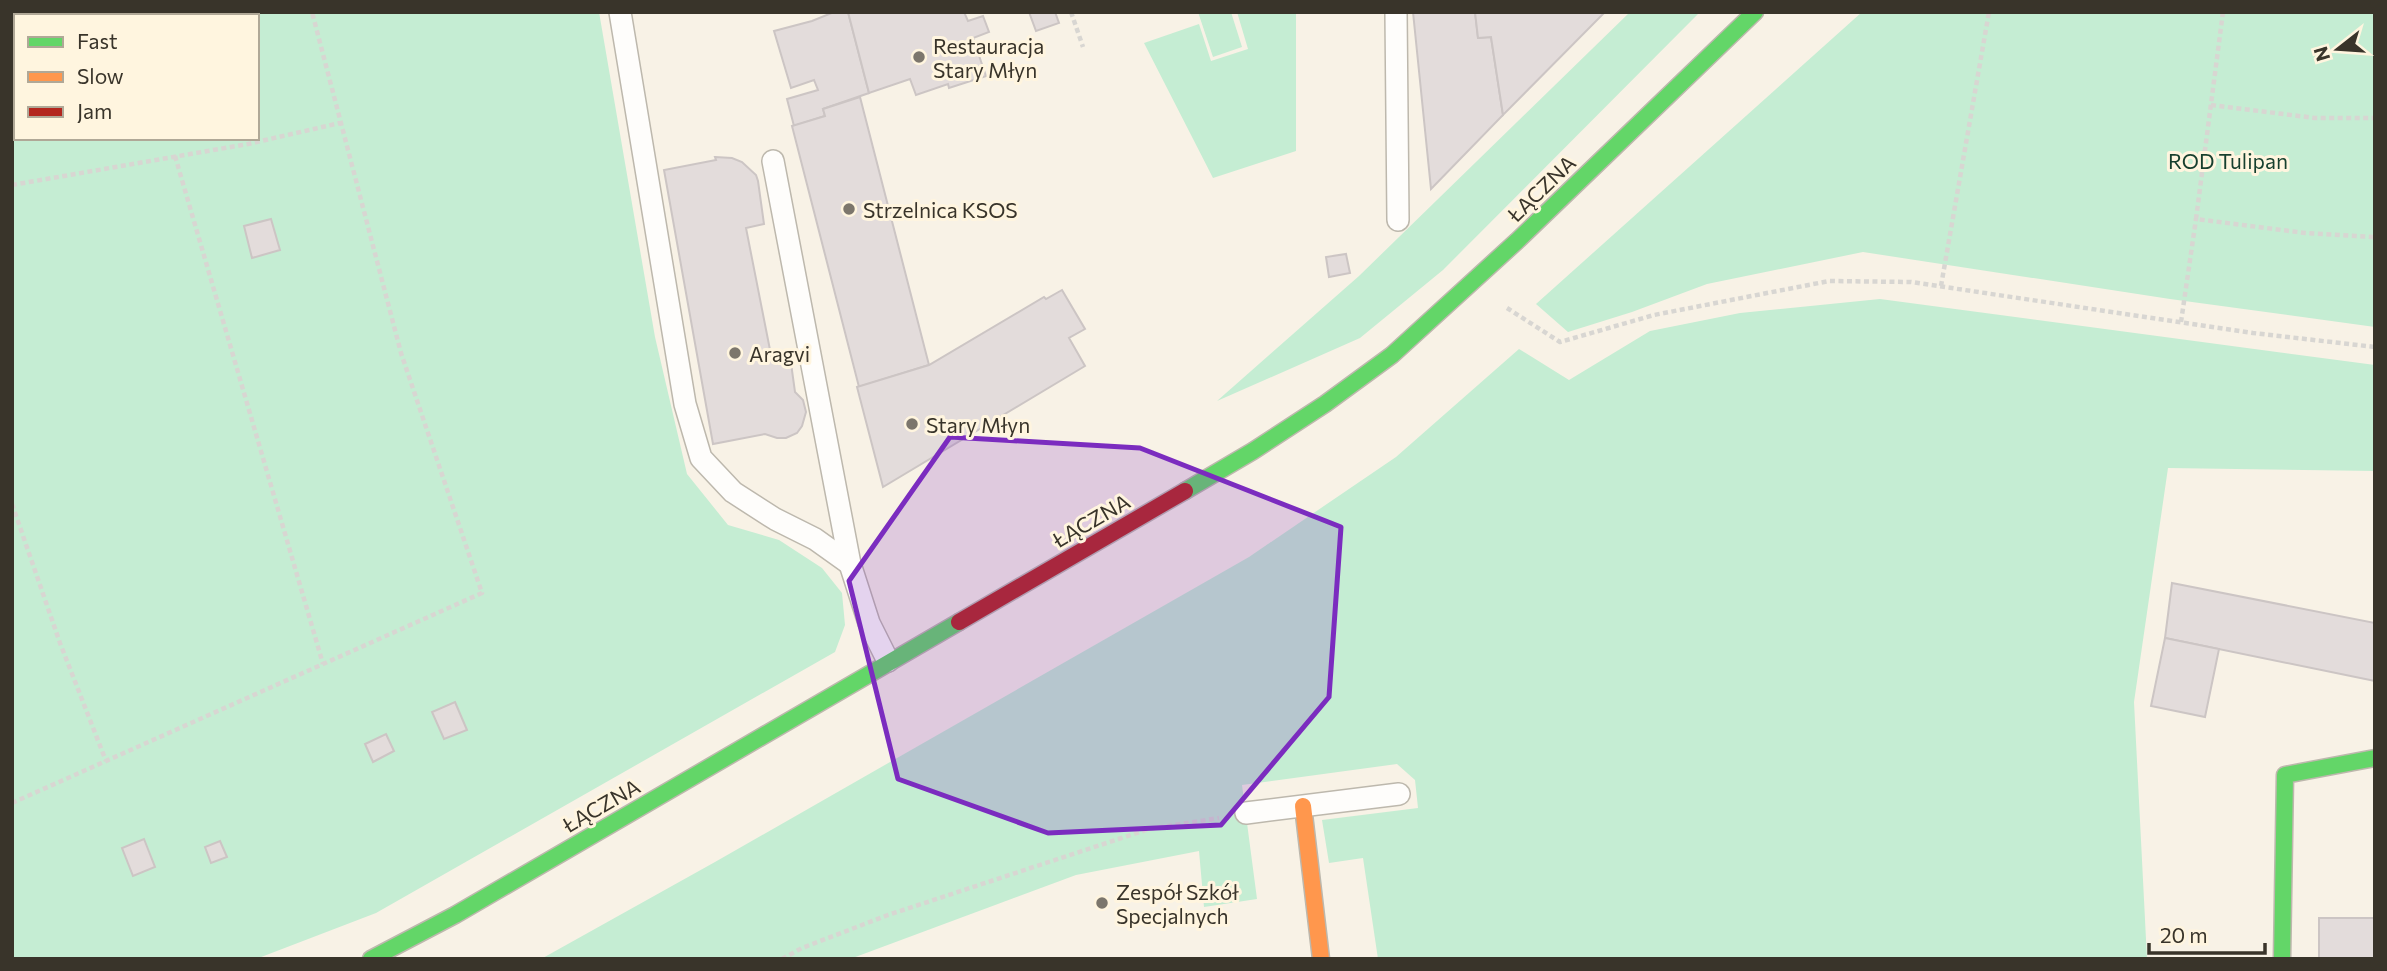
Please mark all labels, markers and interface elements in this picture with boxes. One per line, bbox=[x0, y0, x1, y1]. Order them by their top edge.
legend bbox=[14, 14, 259, 140]
north arrow bbox=[2303, 14, 2373, 84]
text: Fast bbox=[77, 28, 118, 53]
place label: Restauracja Stary Młyn bbox=[933, 33, 1044, 82]
text: N bbox=[2308, 44, 2334, 64]
marker: Restauracja Stary Młyn bbox=[911, 49, 927, 65]
text: Slow bbox=[77, 63, 124, 88]
text: Jam bbox=[77, 98, 112, 123]
park label: ROD Tulipan bbox=[2168, 148, 2288, 173]
street label: ŁĄCZNA bbox=[1501, 150, 1580, 227]
place label: Strzelnica KSOS bbox=[863, 197, 1018, 222]
marker: Strzelnica KSOS bbox=[841, 201, 857, 217]
place label: Aragvi bbox=[749, 341, 810, 366]
marker: Aragvi bbox=[727, 345, 743, 361]
place label: Stary Młyn bbox=[926, 412, 1030, 437]
marker: Stary Młyn bbox=[904, 416, 920, 432]
street label: ŁĄCZNA bbox=[1047, 488, 1134, 553]
street label: ŁĄCZNA bbox=[557, 773, 644, 838]
place label: Zespół Szkół Specjalnych bbox=[1116, 879, 1239, 928]
marker: Zespół Szkół Specjalnych bbox=[1094, 895, 1110, 911]
scale bar bbox=[2149, 912, 2264, 956]
text: 20 m bbox=[2160, 922, 2208, 947]

